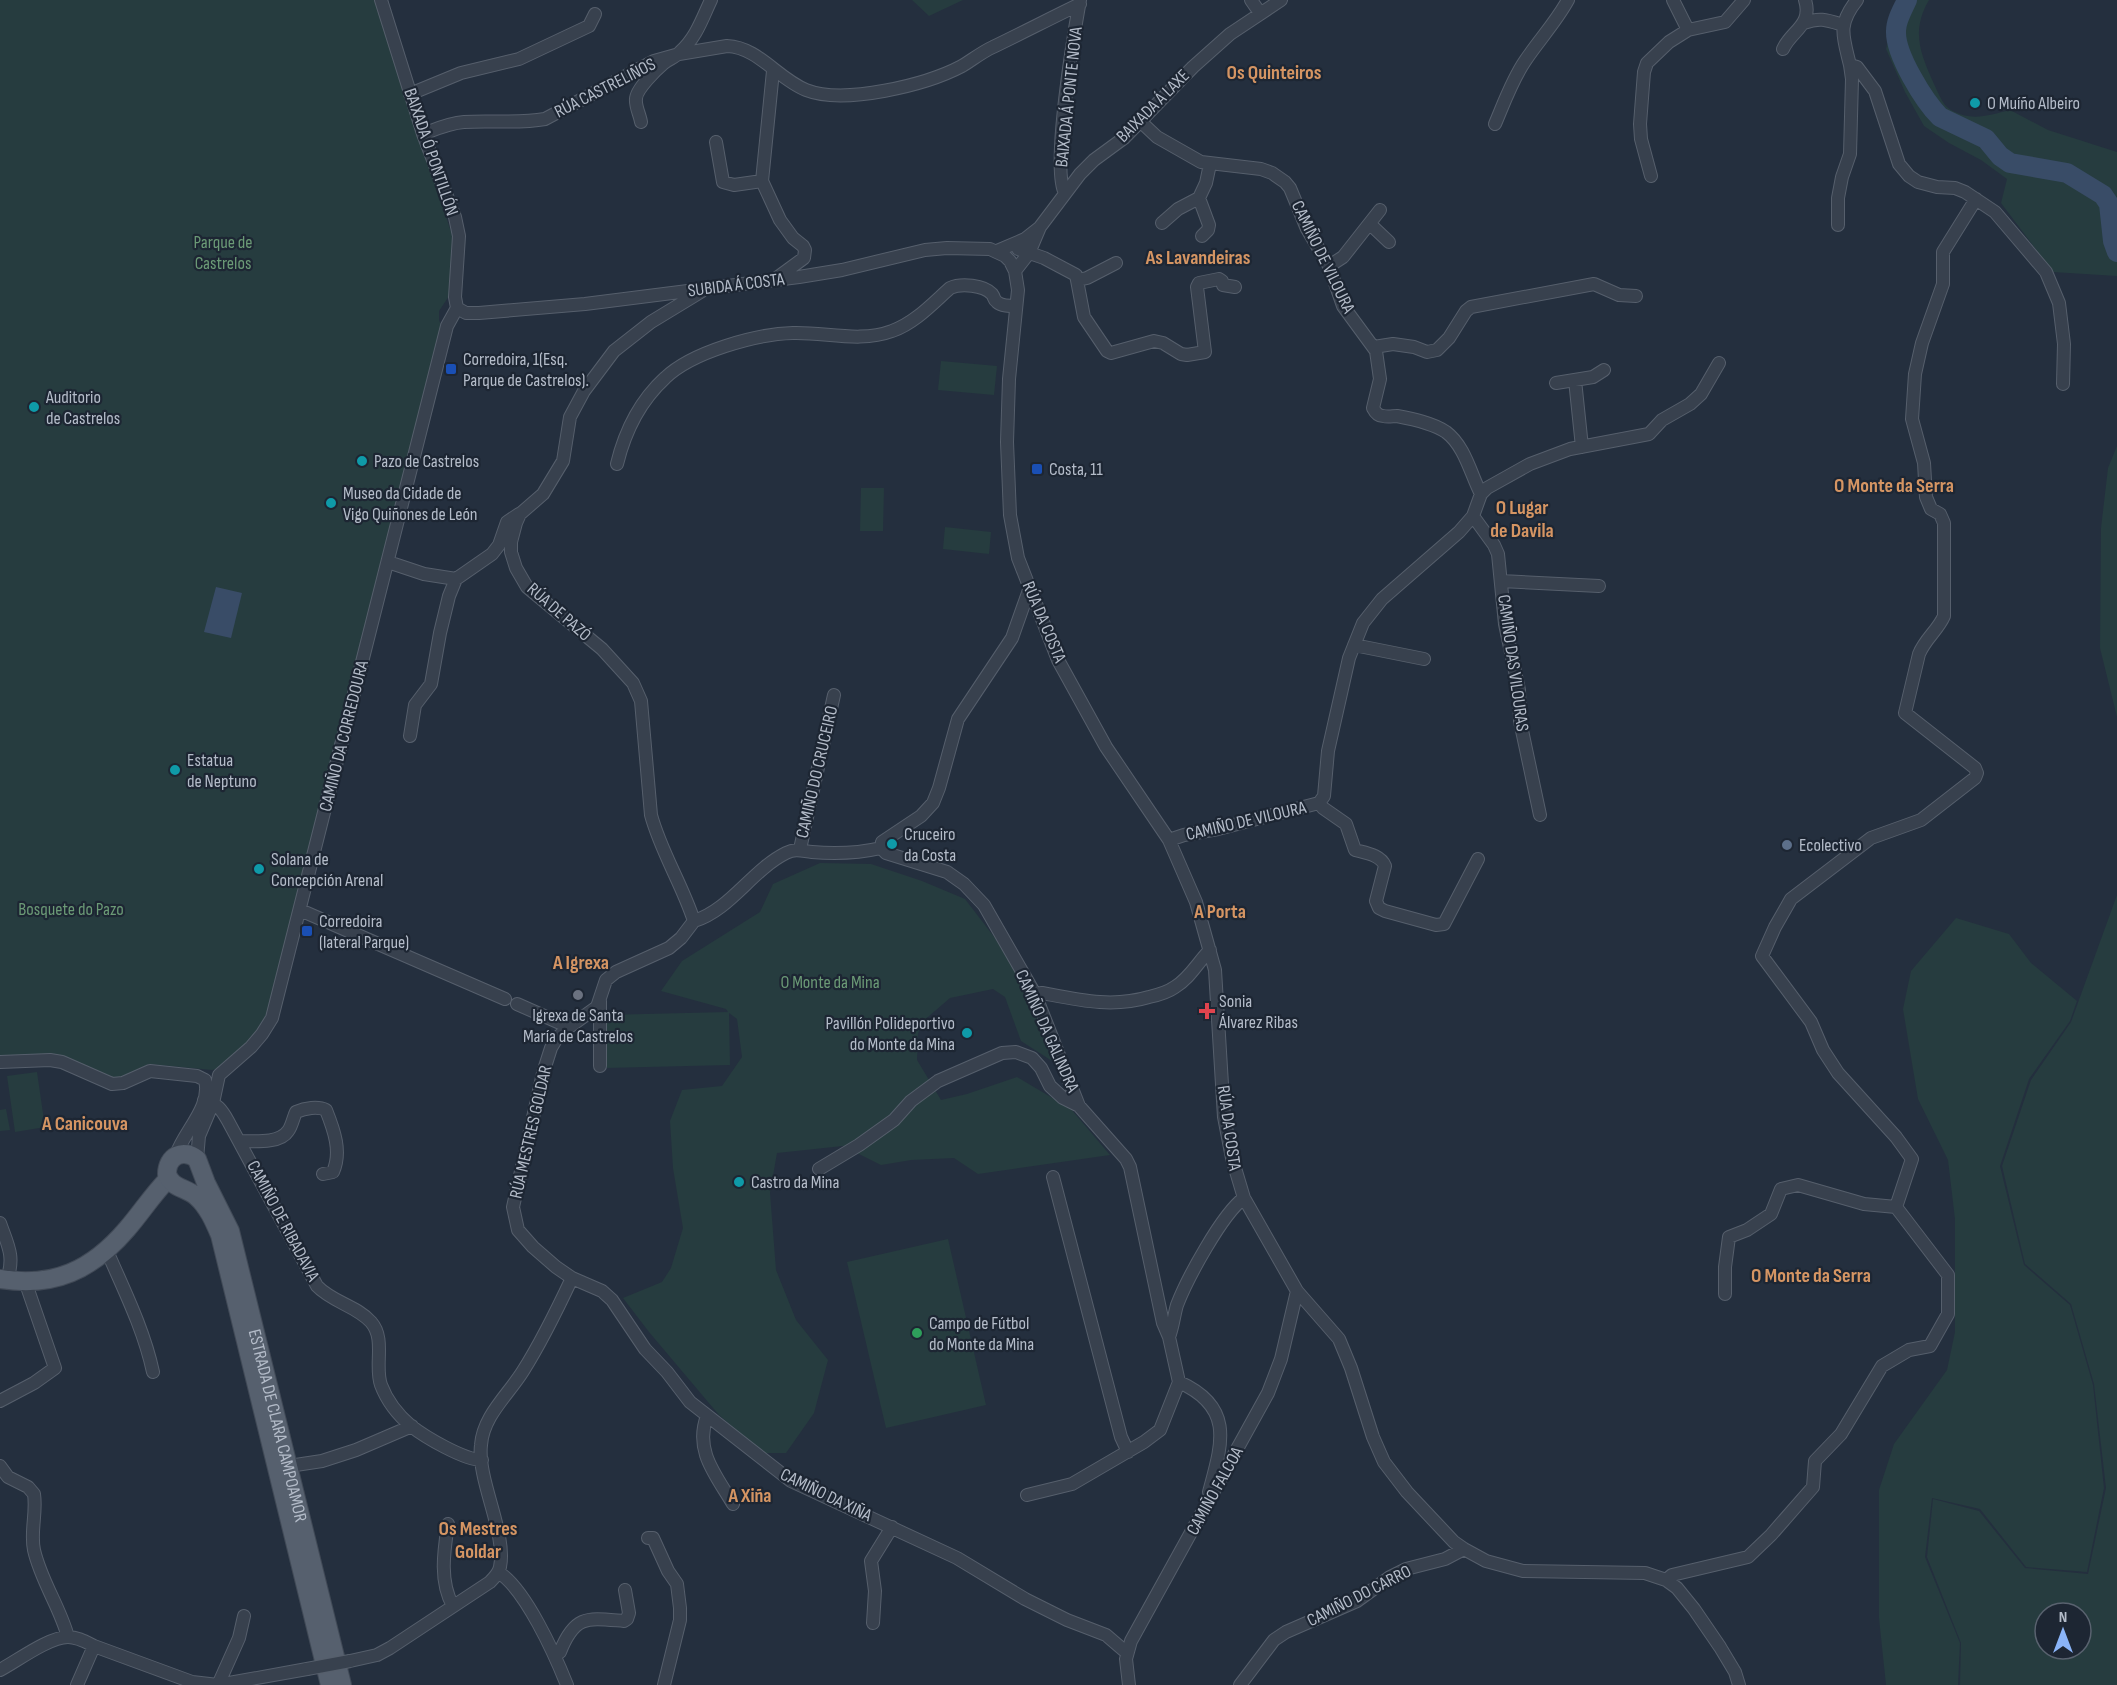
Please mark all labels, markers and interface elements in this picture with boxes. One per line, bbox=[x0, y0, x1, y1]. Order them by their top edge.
street label: BAIXADA Á PONTE NOVA bbox=[1051, 26, 1087, 168]
street label: RÚA CASTRELIÑOS bbox=[551, 53, 659, 122]
district label: Os Quinteiros bbox=[1227, 61, 1322, 85]
street label: BAIXADA Á LAXE bbox=[1112, 65, 1194, 147]
street label: BAIXADA Ó PONTILLÓN bbox=[399, 86, 463, 218]
place label: O Muíño Albeiro bbox=[1987, 93, 2080, 114]
marker: O Muíño Albeiro bbox=[1968, 96, 1982, 110]
street label: CAMIÑO DE VILOURA bbox=[1287, 197, 1359, 317]
park label: Parque de Castrelos bbox=[193, 232, 253, 274]
district label: As Lavandeiras bbox=[1145, 246, 1251, 270]
street label: SUBIDA Á COSTA bbox=[686, 269, 786, 301]
place label: Corredoira, 1(Esq. Parque de Castrelos). bbox=[463, 349, 589, 391]
marker: Corredoira, 1(Esq. Parque de Castrelos). bbox=[444, 362, 458, 376]
place label: Auditorio de Castrelos bbox=[45, 387, 120, 429]
marker: Auditorio de Castrelos bbox=[27, 400, 41, 414]
place label: Pazo de Castrelos bbox=[374, 451, 479, 472]
marker: Pazo de Castrelos bbox=[355, 454, 369, 468]
place label: Costa, 11 bbox=[1049, 459, 1103, 480]
marker: Costa, 11 bbox=[1030, 462, 1044, 476]
district label: O Monte da Serra bbox=[1834, 474, 1954, 498]
place label: Museo da Cidade de Vigo Quiñones de León bbox=[343, 483, 478, 525]
marker: Museo da Cidade de Vigo Quiñones de León bbox=[324, 496, 338, 510]
district label: O Lugar de Davila bbox=[1490, 496, 1554, 543]
street label: RÚA DA COSTA bbox=[1018, 578, 1071, 666]
street label: RÚA DE PAZÓ bbox=[523, 579, 595, 645]
street label: CAMIÑO DAS VILOURAS bbox=[1493, 593, 1533, 733]
street label: CAMIÑO DA CORREDOURA bbox=[315, 658, 373, 814]
street label: CAMIÑO DO CRUCEIRO bbox=[792, 704, 842, 840]
place label: Estatua de Neptuno bbox=[187, 750, 257, 792]
marker: Estatua de Neptuno bbox=[168, 763, 182, 777]
street label: CAMIÑO DE VILOURA bbox=[1184, 797, 1308, 845]
place label: Cruceiro da Costa bbox=[904, 824, 956, 866]
place label: Ecolectivo bbox=[1799, 835, 1862, 856]
marker: Cruceiro da Costa bbox=[885, 837, 899, 851]
marker: Ecolectivo bbox=[1780, 838, 1794, 852]
place label: Solana de Concepción Arenal bbox=[271, 849, 383, 891]
marker: Solana de Concepción Arenal bbox=[252, 862, 266, 876]
park label: Bosquete do Pazo bbox=[18, 899, 124, 920]
district label: A Porta bbox=[1193, 900, 1246, 924]
place label: Corredoira (lateral Parque) bbox=[319, 911, 409, 953]
marker: Corredoira (lateral Parque) bbox=[300, 924, 314, 938]
district label: A Igrexa bbox=[552, 951, 609, 975]
street label: CAMIÑO DA GALINDRA bbox=[1011, 967, 1084, 1096]
park label: O Monte da Mina bbox=[780, 972, 880, 993]
marker: Igrexa de Santa María de Castrelos bbox=[571, 988, 585, 1002]
place label: Sonia Álvarez Ribas bbox=[1218, 991, 1298, 1033]
marker: Sonia Álvarez Ribas bbox=[1200, 1004, 1214, 1018]
place label: Igrexa de Santa María de Castrelos bbox=[523, 1005, 633, 1047]
place label: Pavillón Polideportivo do Monte da Mina bbox=[825, 1013, 955, 1055]
marker: Pavillón Polideportivo do Monte da Mina bbox=[960, 1026, 974, 1040]
street label: RÚA MESTRES GOLDAR bbox=[505, 1063, 557, 1201]
street label: RÚA DA COSTA bbox=[1213, 1084, 1245, 1172]
district label: A Canicouva bbox=[41, 1112, 128, 1136]
street label: CAMIÑO DE RIBADAVIA bbox=[242, 1157, 324, 1285]
place label: Castro da Mina bbox=[751, 1172, 840, 1193]
marker: Castro da Mina bbox=[732, 1175, 746, 1189]
district label: O Monte da Serra bbox=[1751, 1264, 1871, 1288]
place label: Campo de Fútbol do Monte da Mina bbox=[929, 1313, 1034, 1355]
marker: Campo de Fútbol do Monte da Mina bbox=[910, 1326, 924, 1340]
street label: ESTRADA DE CLARA CAMPOAMOR bbox=[244, 1327, 312, 1524]
street label: CAMIÑO FALCOA bbox=[1182, 1443, 1248, 1539]
street label: CAMIÑO DA XIÑA bbox=[777, 1464, 875, 1526]
district label: A Xiña bbox=[727, 1484, 772, 1508]
district label: Os Mestres Goldar bbox=[439, 1517, 518, 1564]
street label: CAMIÑO DO CARRO bbox=[1303, 1561, 1415, 1631]
north arrow bbox=[2033, 1601, 2093, 1661]
text: N bbox=[2059, 1608, 2067, 1627]

